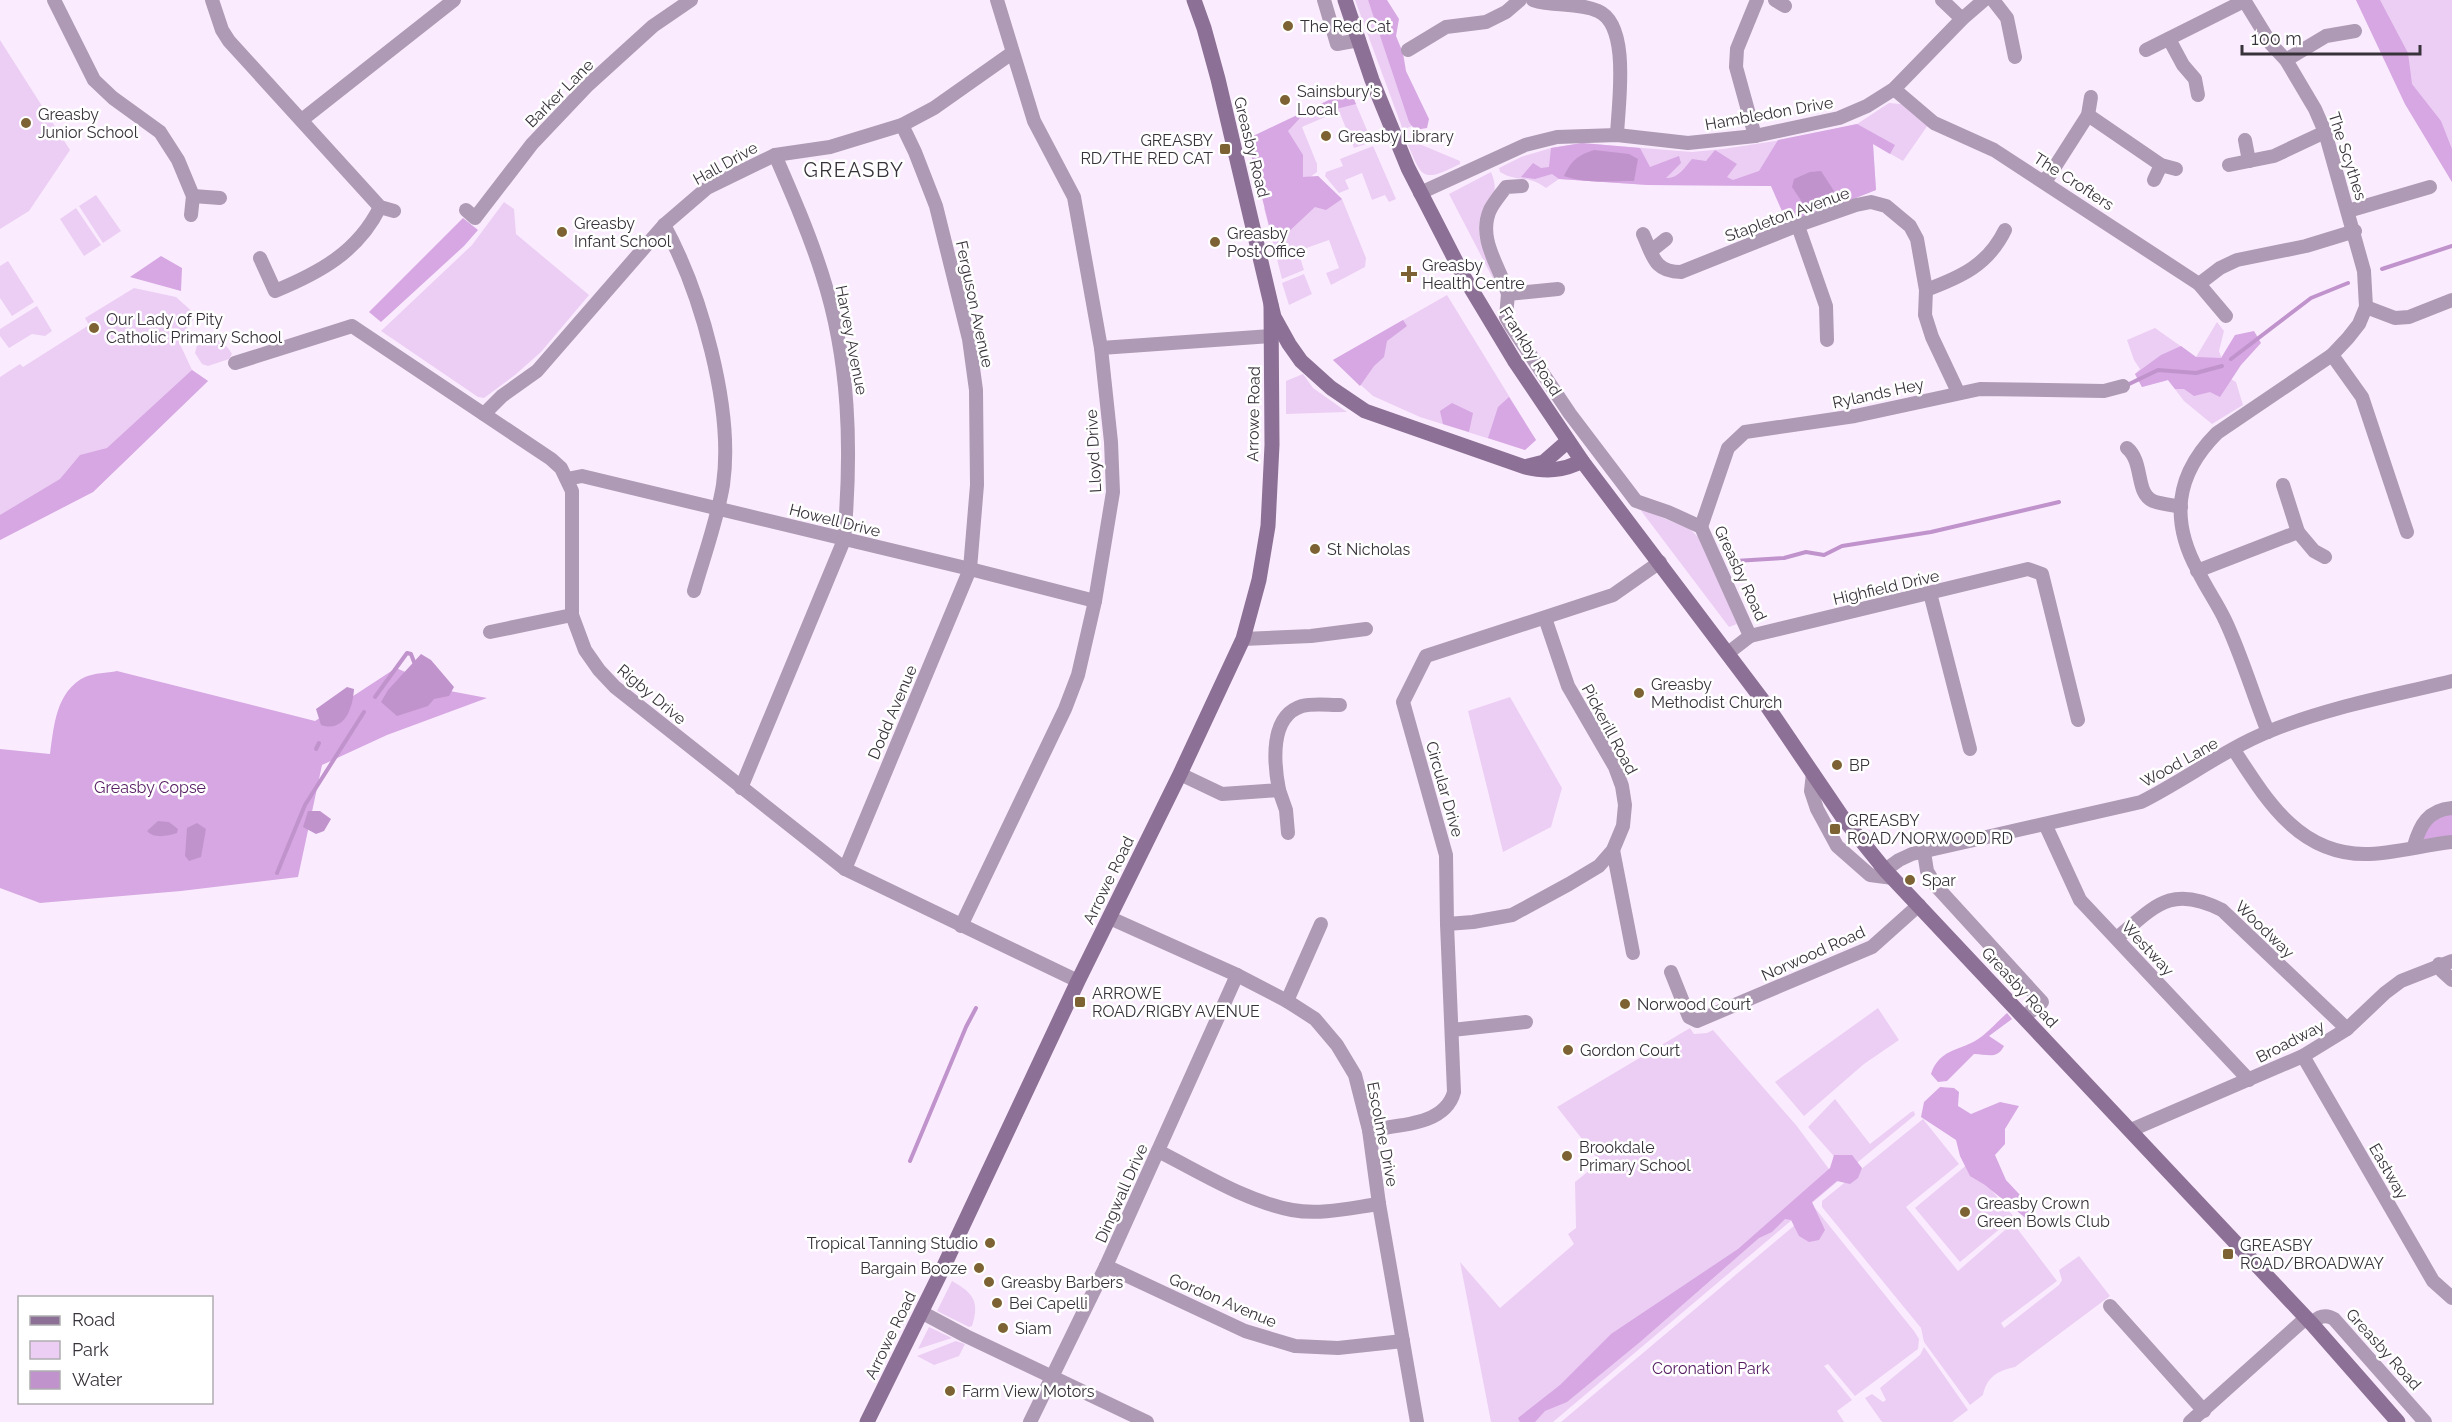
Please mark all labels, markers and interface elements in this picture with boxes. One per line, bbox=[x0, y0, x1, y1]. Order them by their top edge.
place label: The Red Cat bbox=[1300, 17, 1392, 36]
scale bar bbox=[2242, 18, 2420, 56]
marker: The Red Cat bbox=[1281, 19, 1295, 33]
text: 100 m bbox=[2251, 28, 2302, 49]
street label: Barker Lane bbox=[521, 55, 597, 131]
place label: Sainsbury's Local bbox=[1297, 82, 1381, 119]
marker: Sainsbury's Local bbox=[1278, 93, 1292, 107]
street label: Hambledon Drive bbox=[1704, 93, 1835, 134]
street label: Greasby Road bbox=[1230, 95, 1273, 199]
place label: Greasby Junior School bbox=[38, 105, 139, 142]
street label: The Scythes bbox=[2324, 110, 2371, 203]
marker: Greasby Junior School bbox=[19, 116, 33, 130]
place label: Greasby Library bbox=[1338, 127, 1454, 146]
marker: Greasby Library bbox=[1319, 129, 1333, 143]
place label: GREASBY RD/THE RED CAT bbox=[1080, 131, 1214, 168]
street label: Hall Drive bbox=[690, 138, 761, 189]
marker: GREASBY RD/THE RED CAT bbox=[1218, 142, 1232, 156]
street label: The Crofters bbox=[2030, 149, 2118, 214]
district label: GREASBY bbox=[803, 158, 905, 182]
street label: Stapleton Avenue bbox=[1722, 183, 1852, 246]
place label: Greasby Infant School bbox=[574, 214, 672, 251]
place label: Greasby Post Office bbox=[1227, 224, 1305, 261]
marker: Greasby Infant School bbox=[555, 225, 569, 239]
marker: Greasby Post Office bbox=[1208, 235, 1222, 249]
street label: Ferguson Avenue bbox=[952, 239, 997, 369]
place label: Greasby Health Centre bbox=[1422, 256, 1525, 293]
marker: Greasby Health Centre bbox=[1400, 265, 1418, 283]
street label: Harvey Avenue bbox=[832, 284, 871, 397]
street label: Frankby Road bbox=[1496, 303, 1565, 399]
place label: Our Lady of Pity Catholic Primary School bbox=[106, 310, 283, 347]
marker: Our Lady of Pity Catholic Primary School bbox=[87, 321, 101, 335]
street label: Arrowe Road bbox=[1243, 366, 1264, 462]
street label: Rylands Hey bbox=[1831, 374, 1926, 412]
street label: Lloyd Drive bbox=[1082, 409, 1105, 493]
street label: Howell Drive bbox=[787, 500, 883, 541]
street label: Greasby Road bbox=[1710, 523, 1771, 624]
place label: St Nicholas bbox=[1327, 540, 1411, 559]
marker: St Nicholas bbox=[1308, 542, 1322, 556]
street label: Highfield Drive bbox=[1831, 566, 1941, 609]
street label: Rigby Drive bbox=[613, 660, 690, 729]
street label: Dodd Avenue bbox=[864, 662, 921, 762]
place label: Greasby Methodist Church bbox=[1651, 675, 1782, 712]
street label: Pickerill Road bbox=[1578, 681, 1641, 778]
marker: Greasby Methodist Church bbox=[1632, 686, 1646, 700]
street label: Wood Lane bbox=[2137, 733, 2221, 791]
street label: Circular Drive bbox=[1422, 739, 1467, 839]
place label: BP bbox=[1849, 756, 1870, 775]
marker: BP bbox=[1830, 758, 1844, 772]
park label: Greasby Copse bbox=[94, 778, 206, 797]
place label: GREASBY ROAD/NORWOOD RD bbox=[1847, 811, 2013, 848]
marker: GREASBY ROAD/NORWOOD RD bbox=[1828, 822, 1842, 836]
street label: Arrowe Road bbox=[1079, 833, 1138, 927]
place label: Spar bbox=[1922, 871, 1956, 890]
marker: Spar bbox=[1903, 873, 1917, 887]
street label: Woodway bbox=[2231, 897, 2298, 962]
street label: Westway bbox=[2117, 917, 2178, 980]
street label: Norwood Road bbox=[1758, 922, 1868, 985]
street label: Greasby Road bbox=[1978, 943, 2062, 1031]
place label: ARROWE ROAD/RIGBY AVENUE bbox=[1092, 984, 1260, 1021]
marker: ARROWE ROAD/RIGBY AVENUE bbox=[1073, 995, 1087, 1009]
place label: Norwood Court bbox=[1637, 995, 1752, 1014]
marker: Norwood Court bbox=[1618, 997, 1632, 1011]
street label: Broadway bbox=[2253, 1016, 2328, 1067]
place label: Gordon Court bbox=[1580, 1041, 1681, 1060]
marker: Gordon Court bbox=[1561, 1043, 1575, 1057]
street label: Escolme Drive bbox=[1363, 1080, 1402, 1188]
place label: Brookdale Primary School bbox=[1579, 1138, 1691, 1175]
street label: Eastway bbox=[2365, 1140, 2412, 1203]
street label: Dingwall Drive bbox=[1091, 1141, 1152, 1246]
marker: Brookdale Primary School bbox=[1560, 1149, 1574, 1163]
place label: Greasby Crown Green Bowls Club bbox=[1977, 1194, 2110, 1231]
marker: Greasby Crown Green Bowls Club bbox=[1958, 1205, 1972, 1219]
place label: Tropical Tanning Studio bbox=[807, 1234, 978, 1253]
marker: Tropical Tanning Studio bbox=[983, 1236, 997, 1250]
place label: GREASBY ROAD/BROADWAY bbox=[2240, 1236, 2385, 1273]
marker: GREASBY ROAD/BROADWAY bbox=[2221, 1247, 2235, 1261]
place label: Bargain Booze bbox=[860, 1259, 967, 1278]
marker: Bargain Booze bbox=[972, 1261, 986, 1275]
street label: Gordon Avenue bbox=[1166, 1269, 1279, 1332]
place label: Greasby Barbers bbox=[1001, 1273, 1123, 1292]
marker: Greasby Barbers bbox=[982, 1275, 996, 1289]
street label: Arrowe Road bbox=[861, 1288, 920, 1382]
place label: Bei Capelli bbox=[1009, 1294, 1088, 1313]
legend bbox=[18, 1296, 213, 1404]
marker: Bei Capelli bbox=[990, 1296, 1004, 1310]
street label: Greasby Road bbox=[2342, 1305, 2425, 1394]
text: Road bbox=[72, 1309, 115, 1330]
place label: Siam bbox=[1015, 1319, 1052, 1338]
marker: Siam bbox=[996, 1321, 1010, 1335]
text: Park bbox=[72, 1339, 109, 1360]
park label: Coronation Park bbox=[1652, 1359, 1770, 1378]
text: Water bbox=[72, 1369, 123, 1390]
place label: Farm View Motors bbox=[962, 1382, 1095, 1401]
marker: Farm View Motors bbox=[943, 1384, 957, 1398]

